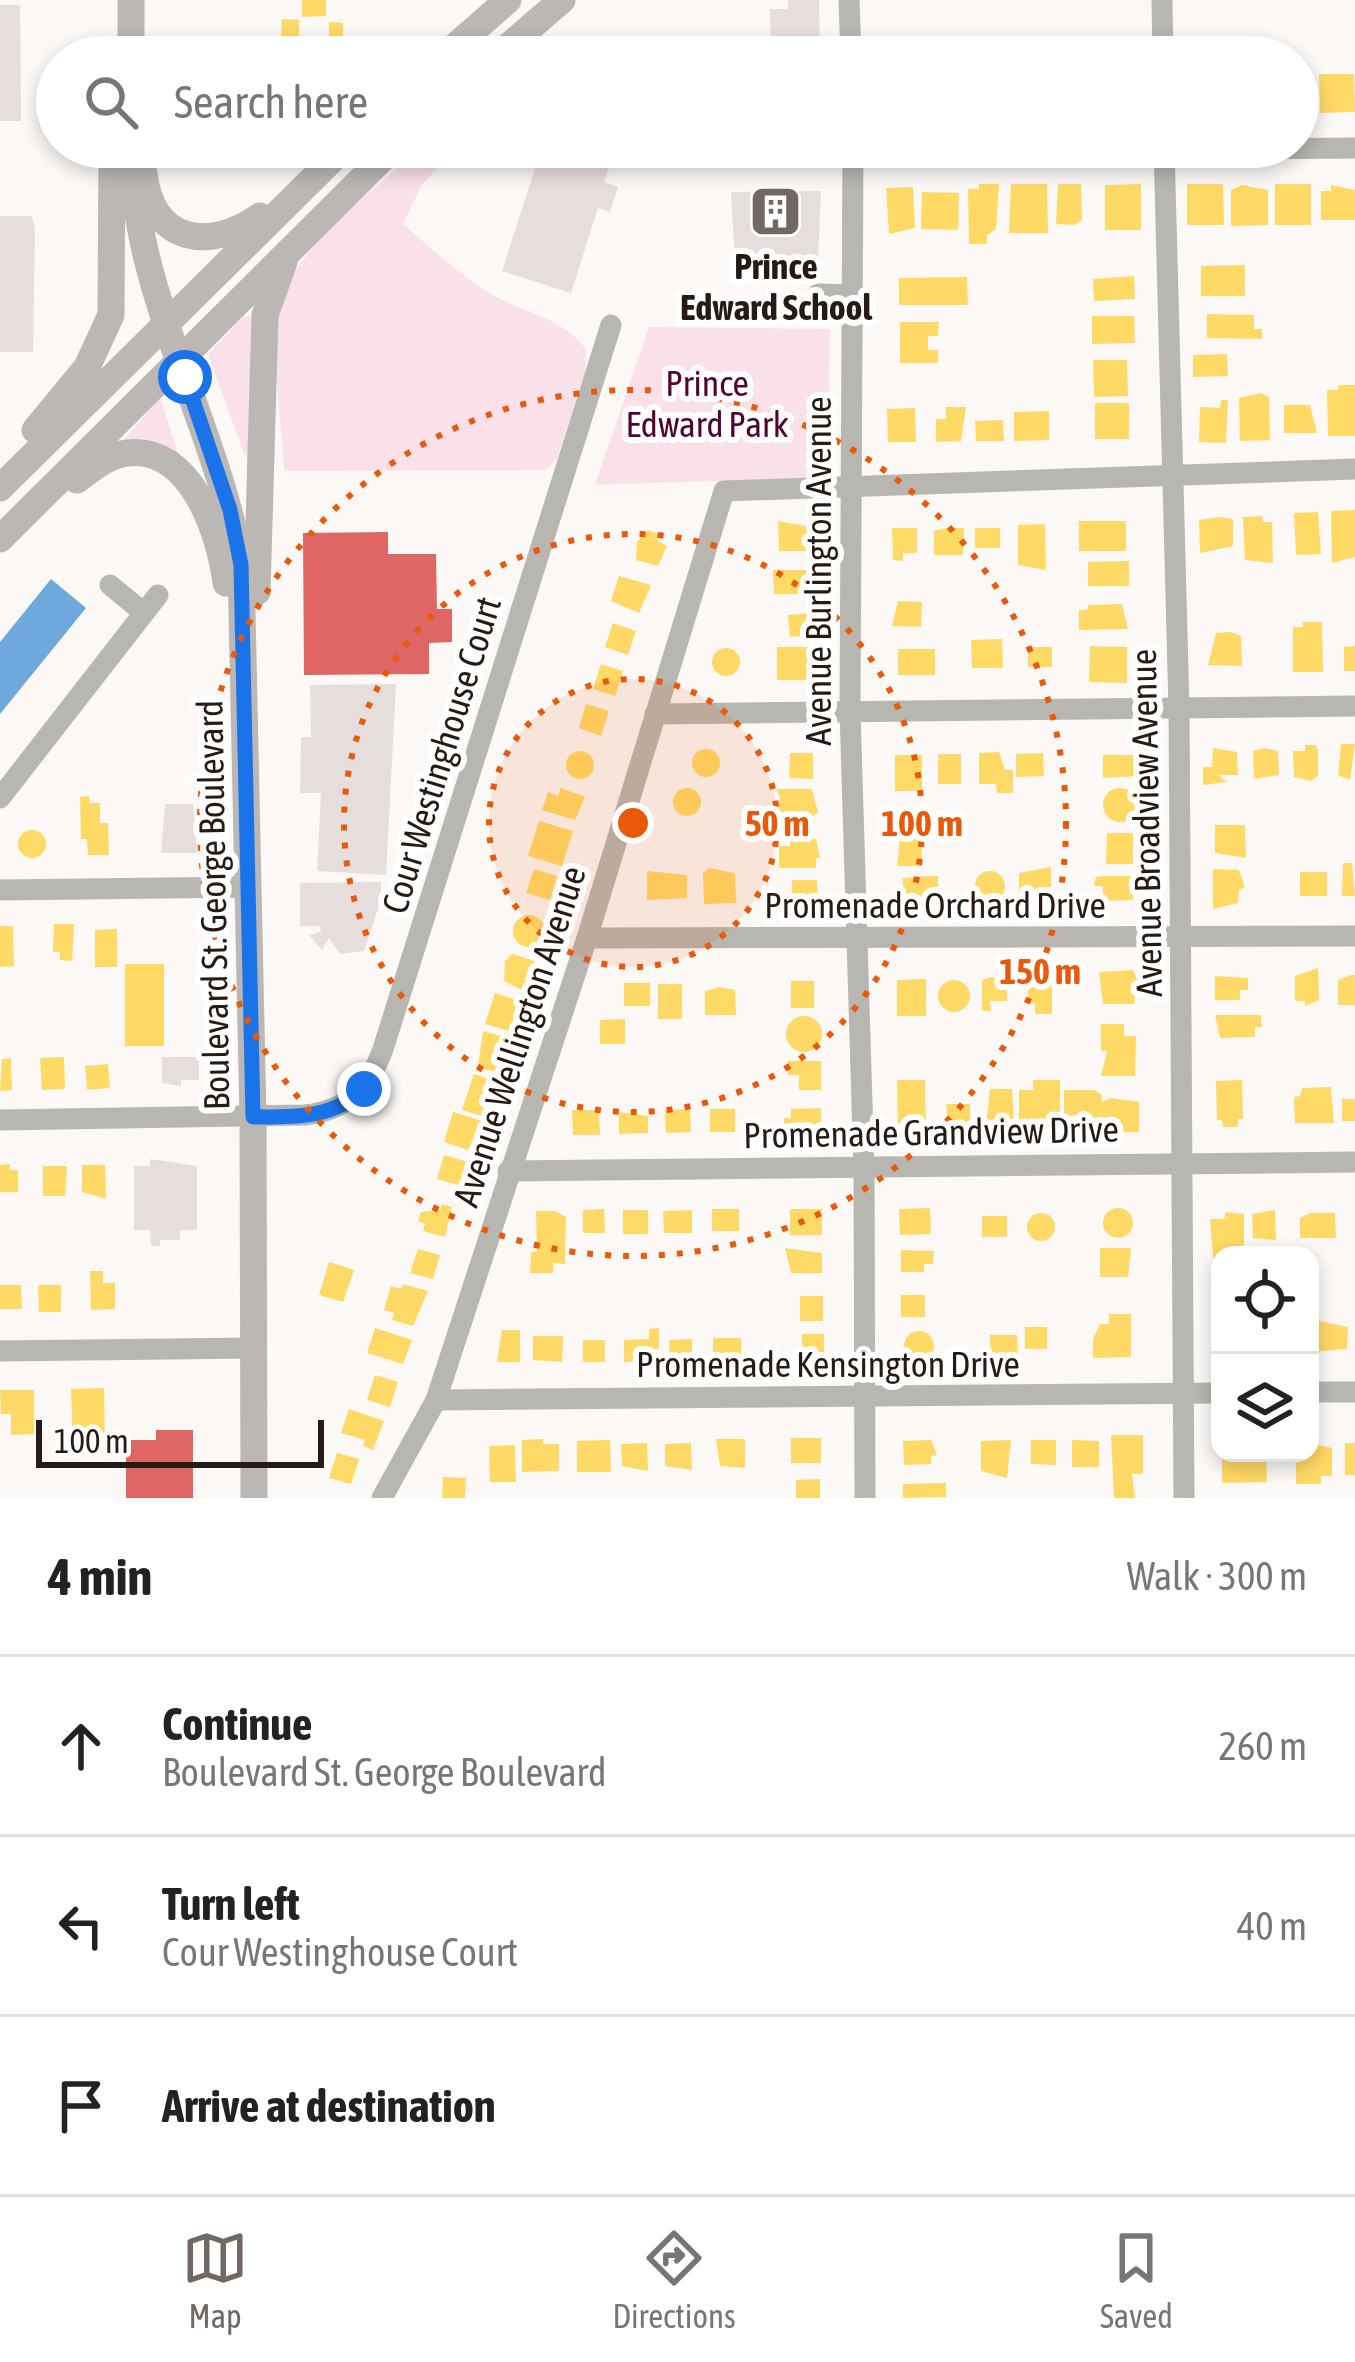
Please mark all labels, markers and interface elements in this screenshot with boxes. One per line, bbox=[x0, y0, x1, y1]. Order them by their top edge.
search box bbox=[36, 36, 1319, 168]
icon: search bbox=[78, 69, 144, 135]
text: Search here bbox=[174, 76, 368, 128]
building icon: Prince Edward School bbox=[748, 183, 804, 239]
place label: Prince Edward School bbox=[680, 245, 873, 328]
route start bbox=[158, 350, 212, 404]
park label: Prince Edward Park bbox=[625, 362, 789, 445]
street label: Avenue Burlington Avenue bbox=[797, 396, 839, 746]
street label: Cour Westinghouse Court bbox=[373, 592, 509, 918]
street label: Avenue Broadview Avenue bbox=[1122, 649, 1170, 997]
street label: Boulevard St. George Boulevard bbox=[188, 699, 238, 1111]
centre of rings bbox=[612, 802, 654, 844]
text: 50 m bbox=[745, 802, 809, 844]
text: 100 m bbox=[881, 802, 963, 844]
street label: Avenue Wellington Avenue bbox=[444, 861, 594, 1211]
street label: Promenade Orchard Drive bbox=[764, 884, 1106, 926]
text: 150 m bbox=[999, 950, 1081, 992]
route end bbox=[337, 1062, 391, 1116]
street label: Promenade Grandview Drive bbox=[743, 1108, 1119, 1156]
map controls bbox=[1211, 1246, 1319, 1462]
button: locate bbox=[1211, 1246, 1319, 1354]
street label: Promenade Kensington Drive bbox=[636, 1343, 1020, 1385]
button: layers bbox=[1211, 1354, 1319, 1462]
scale bar bbox=[36, 1414, 324, 1467]
text: 100 m bbox=[54, 1422, 129, 1460]
text: 4 min bbox=[48, 1547, 152, 1606]
text: Walk · 300 m bbox=[1127, 1554, 1307, 1598]
text: Continue bbox=[162, 1698, 313, 1750]
icon: ahead bbox=[48, 1713, 114, 1779]
text: 260 m bbox=[1219, 1724, 1307, 1768]
text: Boulevard St. George Boulevard bbox=[162, 1750, 607, 1794]
text: Turn left bbox=[162, 1878, 300, 1930]
icon: left bbox=[48, 1893, 114, 1959]
text: 40 m bbox=[1237, 1904, 1307, 1948]
text: Cour Westinghouse Court bbox=[162, 1930, 518, 1974]
icon: arrive bbox=[48, 2073, 114, 2139]
text: Arrive at destination bbox=[162, 2080, 496, 2132]
tab: Map bbox=[182, 2225, 248, 2335]
tab: Directions bbox=[612, 2225, 736, 2335]
tab: Saved bbox=[1100, 2225, 1173, 2335]

